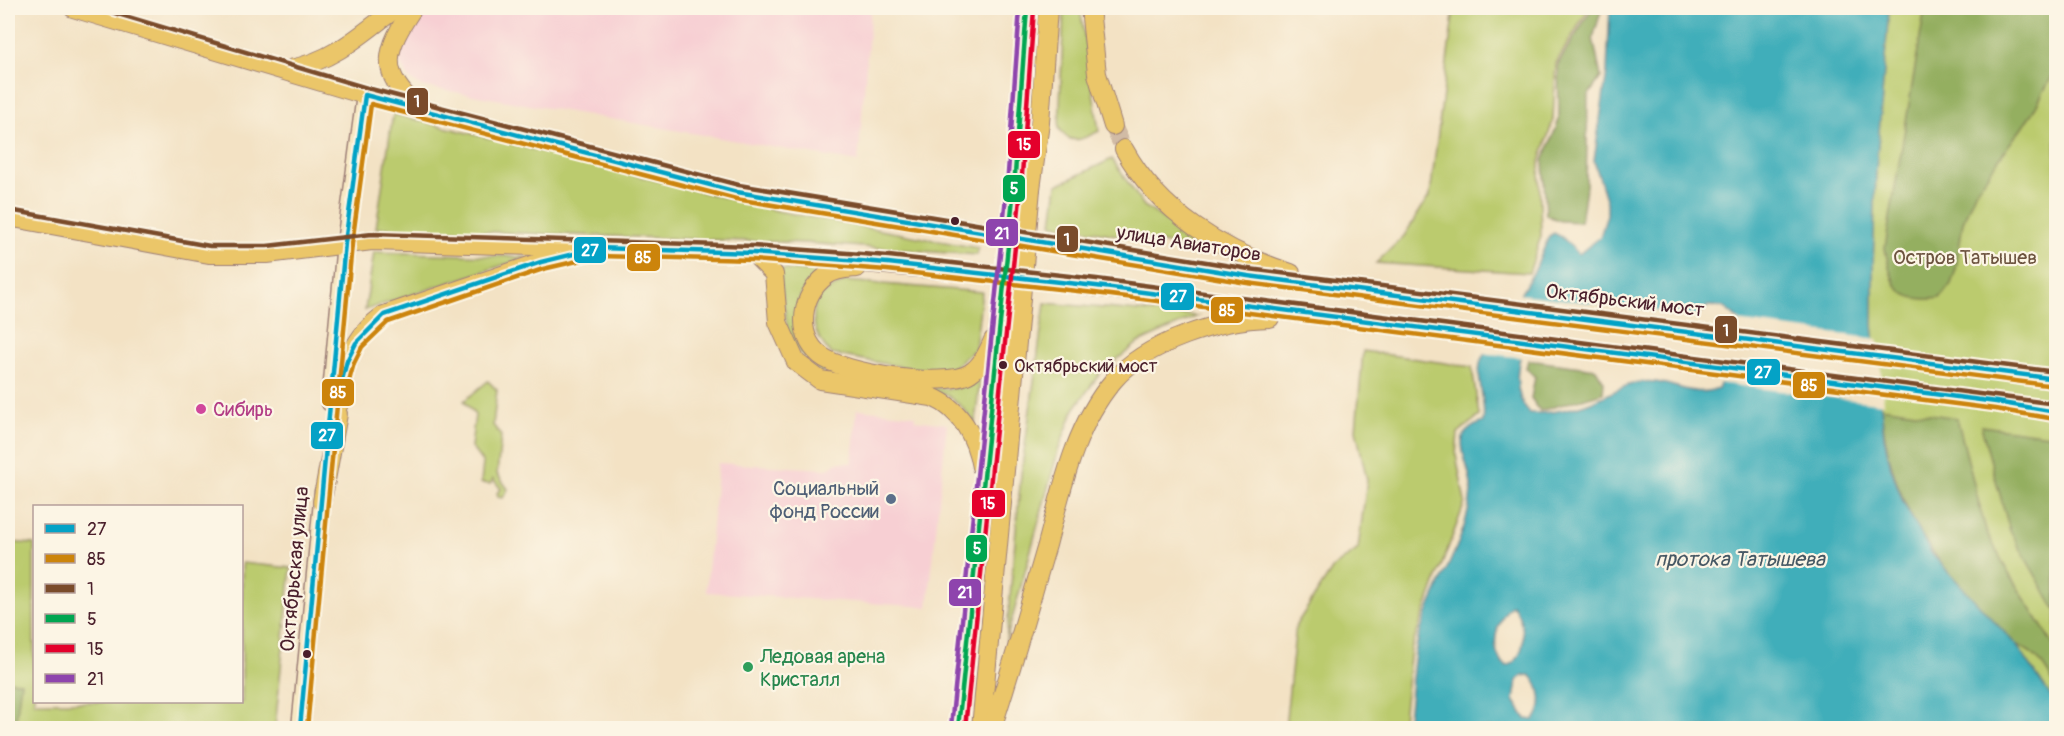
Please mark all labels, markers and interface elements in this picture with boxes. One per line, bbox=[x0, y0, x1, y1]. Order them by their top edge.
line badge: 1 bbox=[406, 87, 429, 116]
text: 1 bbox=[414, 92, 420, 112]
line badge: 15 bbox=[1007, 130, 1041, 159]
text: 15 bbox=[1017, 135, 1032, 155]
line badge: 5 bbox=[1002, 174, 1026, 203]
text: 5 bbox=[1010, 179, 1019, 199]
unlabelled marker bbox=[949, 215, 961, 227]
line badge: 21 bbox=[985, 218, 1019, 247]
street label: улица Авиаторов bbox=[1114, 220, 1263, 267]
text: 21 bbox=[994, 224, 1010, 244]
line badge: 1 bbox=[1056, 225, 1079, 253]
text: 1 bbox=[1064, 230, 1070, 250]
line badge: 27 bbox=[573, 236, 607, 264]
text: 27 bbox=[581, 241, 599, 261]
line badge: 85 bbox=[626, 243, 661, 272]
park label: Остров Татышев bbox=[1893, 245, 2037, 270]
text: 85 bbox=[635, 248, 652, 268]
street label: Октябрьский мост bbox=[1544, 278, 1706, 323]
line badge: 27 bbox=[1160, 282, 1195, 311]
text: 27 bbox=[1169, 287, 1187, 307]
line badge: 85 bbox=[1210, 296, 1244, 324]
text: 85 bbox=[1219, 301, 1236, 321]
line badge: 1 bbox=[1714, 315, 1738, 344]
text: 1 bbox=[1723, 321, 1729, 341]
place label: Октябрьский мост bbox=[1014, 355, 1158, 378]
line badge: 27 bbox=[1746, 358, 1781, 386]
marker: Октябрьский мост bbox=[997, 359, 1009, 371]
text: 27 bbox=[1754, 363, 1772, 383]
line badge: 85 bbox=[1792, 371, 1826, 399]
text: 85 bbox=[1801, 376, 1818, 396]
line badge: 85 bbox=[321, 378, 355, 407]
text: 85 bbox=[330, 383, 347, 403]
place label: Сибирь bbox=[213, 397, 273, 422]
marker: Сибирь bbox=[194, 402, 208, 416]
line badge: 27 bbox=[310, 421, 344, 450]
text: 27 bbox=[318, 426, 336, 446]
place label: Социальный фонд России bbox=[769, 476, 879, 524]
street label: Октябрьская улица bbox=[275, 485, 314, 653]
line badge: 15 bbox=[971, 489, 1006, 518]
marker: Социальный фонд России bbox=[884, 492, 898, 506]
text: 15 bbox=[981, 494, 996, 514]
legend bbox=[33, 505, 243, 703]
text: 27 bbox=[87, 518, 107, 541]
line badge: 5 bbox=[965, 534, 988, 563]
text: 5 bbox=[973, 539, 982, 559]
water label: протока Татышева bbox=[1655, 546, 1826, 573]
text: 85 bbox=[87, 548, 106, 571]
text: 1 bbox=[87, 578, 94, 601]
line badge: 21 bbox=[948, 578, 982, 607]
text: 21 bbox=[957, 583, 973, 603]
text: 5 bbox=[87, 608, 97, 631]
text: 15 bbox=[87, 638, 104, 661]
place label: Ледовая арена Кристалл bbox=[759, 644, 885, 692]
unlabelled marker bbox=[301, 648, 313, 660]
marker: Ледовая арена Кристалл bbox=[741, 660, 755, 674]
text: 21 bbox=[87, 668, 104, 691]

